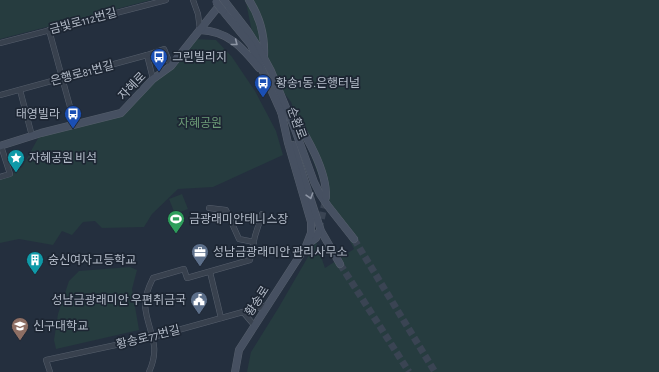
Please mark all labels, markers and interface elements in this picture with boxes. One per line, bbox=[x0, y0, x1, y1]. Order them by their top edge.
street label: 금빛로112번길 bbox=[48, 6, 118, 36]
one-way arrow bbox=[231, 38, 238, 45]
bus stop icon: 그린빌리지 bbox=[149, 47, 169, 72]
place label: 그린빌리지 bbox=[172, 51, 227, 63]
street label: 은행로81번길 bbox=[49, 59, 115, 87]
street label: 자혜로 bbox=[116, 70, 148, 102]
bus stop icon: 황송1동.은행터널 bbox=[253, 73, 273, 98]
place label: 황송1동.은행터널 bbox=[276, 77, 360, 89]
bus stop icon: 태영빌라 bbox=[63, 104, 83, 129]
street label: 순환로 bbox=[286, 105, 309, 141]
place label: 태영빌라 bbox=[16, 108, 60, 120]
park label: 자혜공원 bbox=[178, 117, 222, 129]
place icon: 자혜공원 비석 bbox=[6, 148, 26, 173]
place label: 자혜공원 비석 bbox=[29, 152, 97, 164]
one-way arrow bbox=[305, 193, 314, 200]
sports icon: 금광래미안테니스장 bbox=[166, 209, 186, 234]
place label: 금광래미안테니스장 bbox=[189, 213, 288, 225]
office icon: 성남금광래미안 관리사무소 bbox=[190, 242, 210, 267]
place label: 성남금광래미안 관리사무소 bbox=[213, 246, 347, 258]
building icon: 숭신여자고등학교 bbox=[25, 250, 45, 275]
place label: 숭신여자고등학교 bbox=[48, 253, 136, 266]
street label: 황송로 bbox=[243, 284, 271, 318]
public building icon: 성남금광래미안 우편취금국 bbox=[189, 290, 209, 315]
place label: 성남금광래미안 우편취금국 bbox=[52, 294, 186, 306]
school or university icon: 신구대학교 bbox=[10, 316, 30, 341]
place label: 신구대학교 bbox=[33, 319, 88, 332]
street label: 황송로77번길 bbox=[115, 323, 181, 351]

